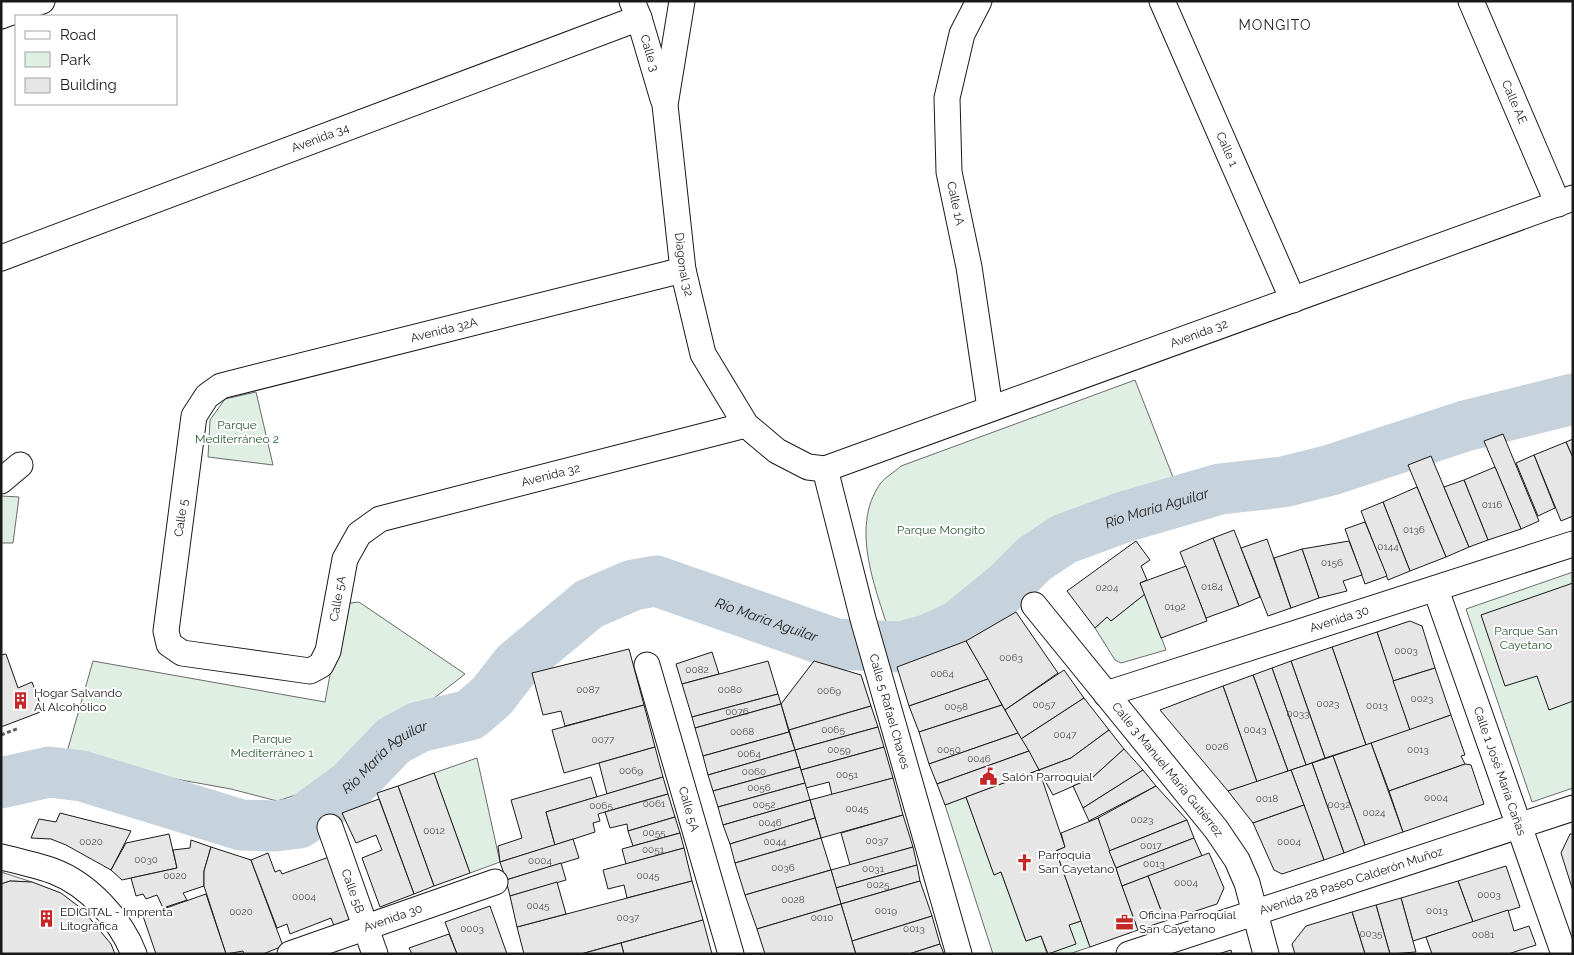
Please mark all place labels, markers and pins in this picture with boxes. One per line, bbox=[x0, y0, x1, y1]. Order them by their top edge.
place label: Hogar Salvando Al Alcohólico bbox=[34, 686, 122, 714]
building icon: Hogar Salvando Al Alcohólico bbox=[10, 690, 30, 710]
public building icon: Salón Parroquial bbox=[978, 767, 998, 787]
place label: Salón Parroquial bbox=[1002, 770, 1093, 784]
place label: Parroquia San Cayetano bbox=[1038, 848, 1114, 876]
church icon: Parroquia San Cayetano bbox=[1014, 852, 1034, 872]
place label: EDIGITAL - Imprenta Litográfica bbox=[60, 905, 173, 933]
place label: Oficina Parroquial San Cayetano bbox=[1139, 908, 1237, 936]
building icon: EDIGITAL - Imprenta Litográfica bbox=[36, 909, 56, 929]
office icon: Oficina Parroquial San Cayetano bbox=[1115, 912, 1135, 932]

